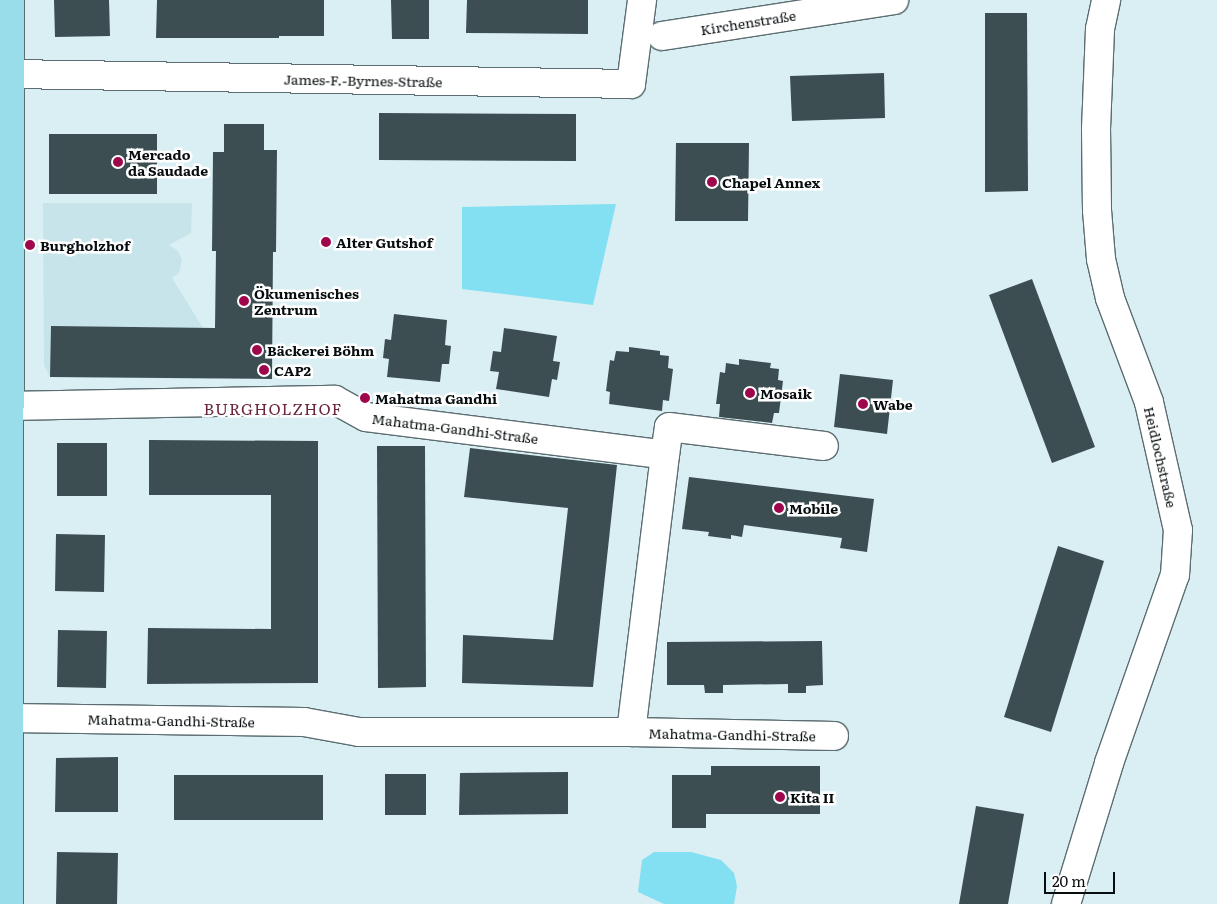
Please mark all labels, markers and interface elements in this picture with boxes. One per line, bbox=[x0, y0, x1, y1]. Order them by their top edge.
street label: Kirchenstraße bbox=[699, 6, 797, 38]
street label: James-F.-Byrnes-Straße bbox=[284, 70, 442, 90]
place label: Mercado da Saudade bbox=[128, 146, 208, 178]
marker: Mercado da Saudade bbox=[112, 156, 124, 168]
place label: Chapel Annex bbox=[722, 174, 820, 190]
marker: Chapel Annex bbox=[706, 176, 718, 188]
place label: Alter Gutshof bbox=[336, 234, 433, 250]
marker: Alter Gutshof bbox=[320, 236, 332, 248]
place label: Burgholzhof bbox=[40, 237, 130, 253]
marker: Burgholzhof bbox=[24, 239, 36, 251]
place label: Ökumenisches Zentrum bbox=[254, 285, 359, 318]
marker: Ökumenisches Zentrum bbox=[238, 295, 250, 307]
place label: Bäckerei Böhm bbox=[267, 342, 374, 358]
marker: Bäckerei Böhm bbox=[251, 344, 263, 356]
place label: CAP2 bbox=[274, 362, 311, 378]
marker: CAP2 bbox=[258, 364, 270, 376]
place label: Mosaik bbox=[760, 385, 812, 401]
marker: Mosaik bbox=[744, 387, 756, 399]
place label: Mahatma Gandhi bbox=[375, 390, 497, 406]
marker: Mahatma Gandhi bbox=[359, 392, 371, 404]
place label: Wabe bbox=[873, 396, 913, 412]
district label: BURGHOLZHOF bbox=[202, 398, 344, 418]
marker: Wabe bbox=[857, 398, 869, 410]
street label: Heidlochstraße bbox=[1141, 405, 1181, 509]
street label: Mahatma-Gandhi-Straße bbox=[371, 409, 539, 447]
place label: Mobile bbox=[789, 500, 838, 516]
marker: Mobile bbox=[773, 502, 785, 514]
street label: Mahatma-Gandhi-Straße bbox=[87, 710, 255, 730]
street label: Mahatma-Gandhi-Straße bbox=[648, 724, 816, 744]
place label: Kita II bbox=[790, 789, 834, 805]
marker: Kita II bbox=[774, 791, 786, 803]
scale bar bbox=[1047, 862, 1118, 894]
text: 20 m bbox=[1052, 869, 1086, 892]

